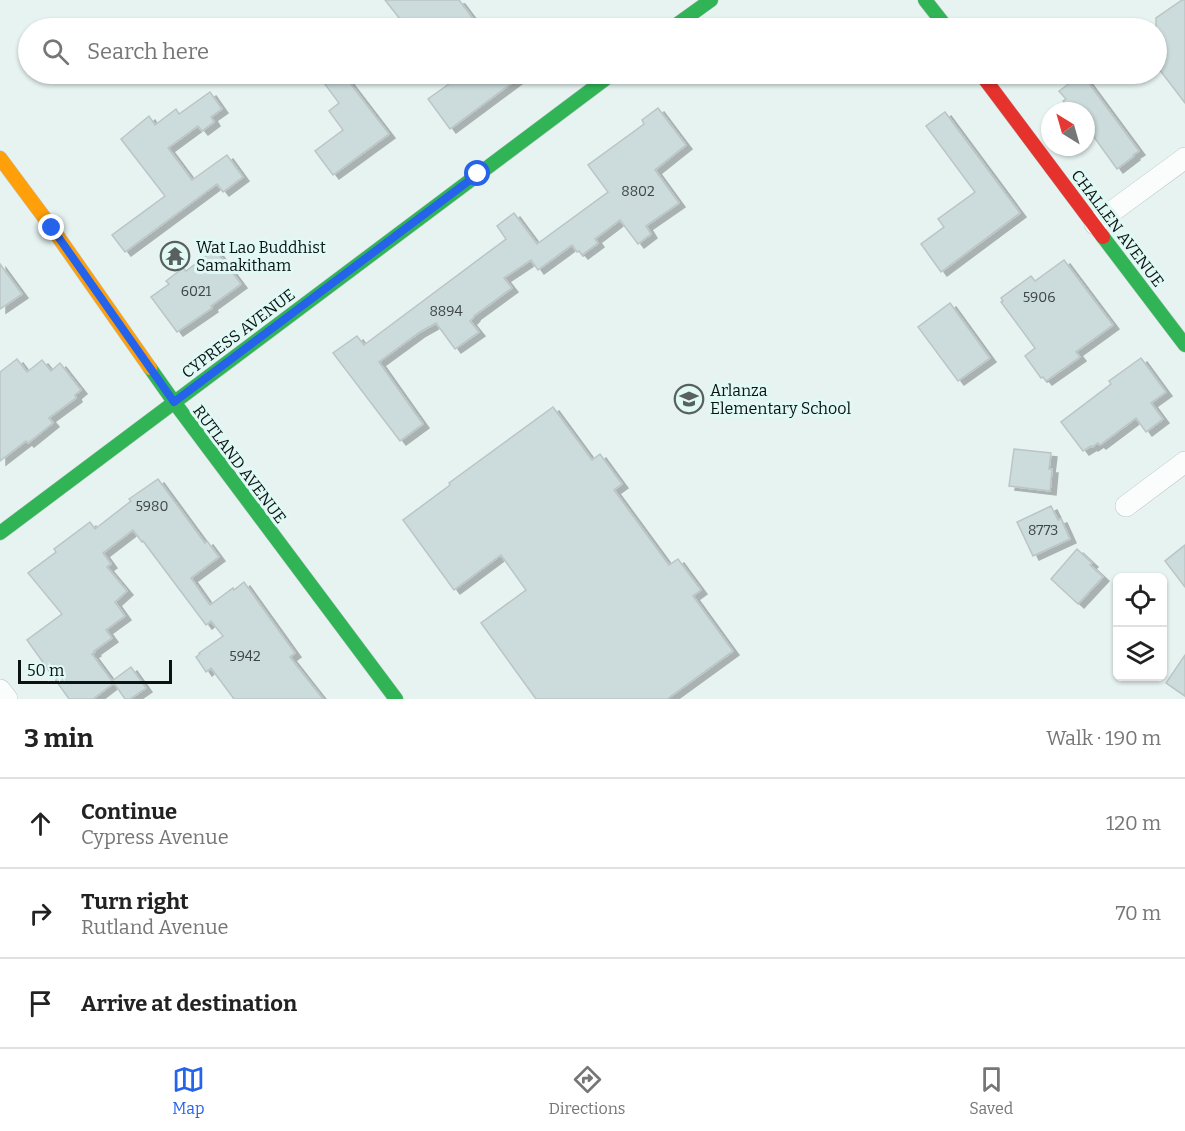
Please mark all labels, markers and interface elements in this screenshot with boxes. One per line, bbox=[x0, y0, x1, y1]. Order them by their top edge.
search box bbox=[18, 18, 1167, 84]
icon: search bbox=[39, 35, 72, 68]
text: Search here bbox=[87, 38, 209, 65]
north arrow bbox=[1041, 102, 1095, 156]
route start bbox=[464, 160, 490, 186]
street label: CHALLEN AVENUE bbox=[1067, 166, 1168, 291]
house number: 8802 bbox=[621, 183, 655, 200]
route end bbox=[38, 214, 64, 240]
place label: Wat Lao Buddhist Samakitham bbox=[196, 238, 326, 275]
temple icon: Wat Lao Buddhist Samakitham bbox=[159, 240, 191, 272]
house number: 6021 bbox=[181, 283, 212, 300]
street label: CYPRESS AVENUE bbox=[178, 285, 299, 382]
house number: 5906 bbox=[1023, 289, 1055, 306]
house number: 8894 bbox=[429, 303, 463, 320]
place label: Arlanza Elementary School bbox=[710, 381, 851, 418]
school or university icon: Arlanza Elementary School bbox=[673, 383, 705, 415]
street label: RUTLAND AVENUE bbox=[189, 402, 290, 527]
house number: 5980 bbox=[136, 498, 168, 515]
house number: 8773 bbox=[1028, 522, 1058, 539]
map controls bbox=[1113, 573, 1167, 681]
button: locate bbox=[1113, 573, 1167, 627]
button: layers bbox=[1113, 627, 1167, 681]
house number: 5942 bbox=[229, 648, 261, 665]
scale bar bbox=[18, 657, 172, 684]
text: 50 m bbox=[27, 661, 64, 680]
text: 3 min bbox=[24, 723, 93, 754]
text: Walk · 190 m bbox=[1046, 726, 1161, 750]
text: Continue bbox=[81, 798, 177, 825]
icon: ahead bbox=[24, 807, 57, 840]
text: 120 m bbox=[1106, 811, 1161, 835]
text: Cypress Avenue bbox=[81, 825, 229, 849]
text: Turn right bbox=[81, 888, 189, 915]
icon: right bbox=[24, 897, 57, 930]
text: 70 m bbox=[1115, 901, 1161, 925]
text: Rutland Avenue bbox=[81, 915, 229, 939]
icon: arrive bbox=[24, 987, 57, 1020]
text: Arrive at destination bbox=[81, 990, 297, 1017]
tab: Map bbox=[172, 1063, 205, 1118]
tab: Directions bbox=[549, 1063, 626, 1118]
tab: Saved bbox=[969, 1063, 1013, 1118]

